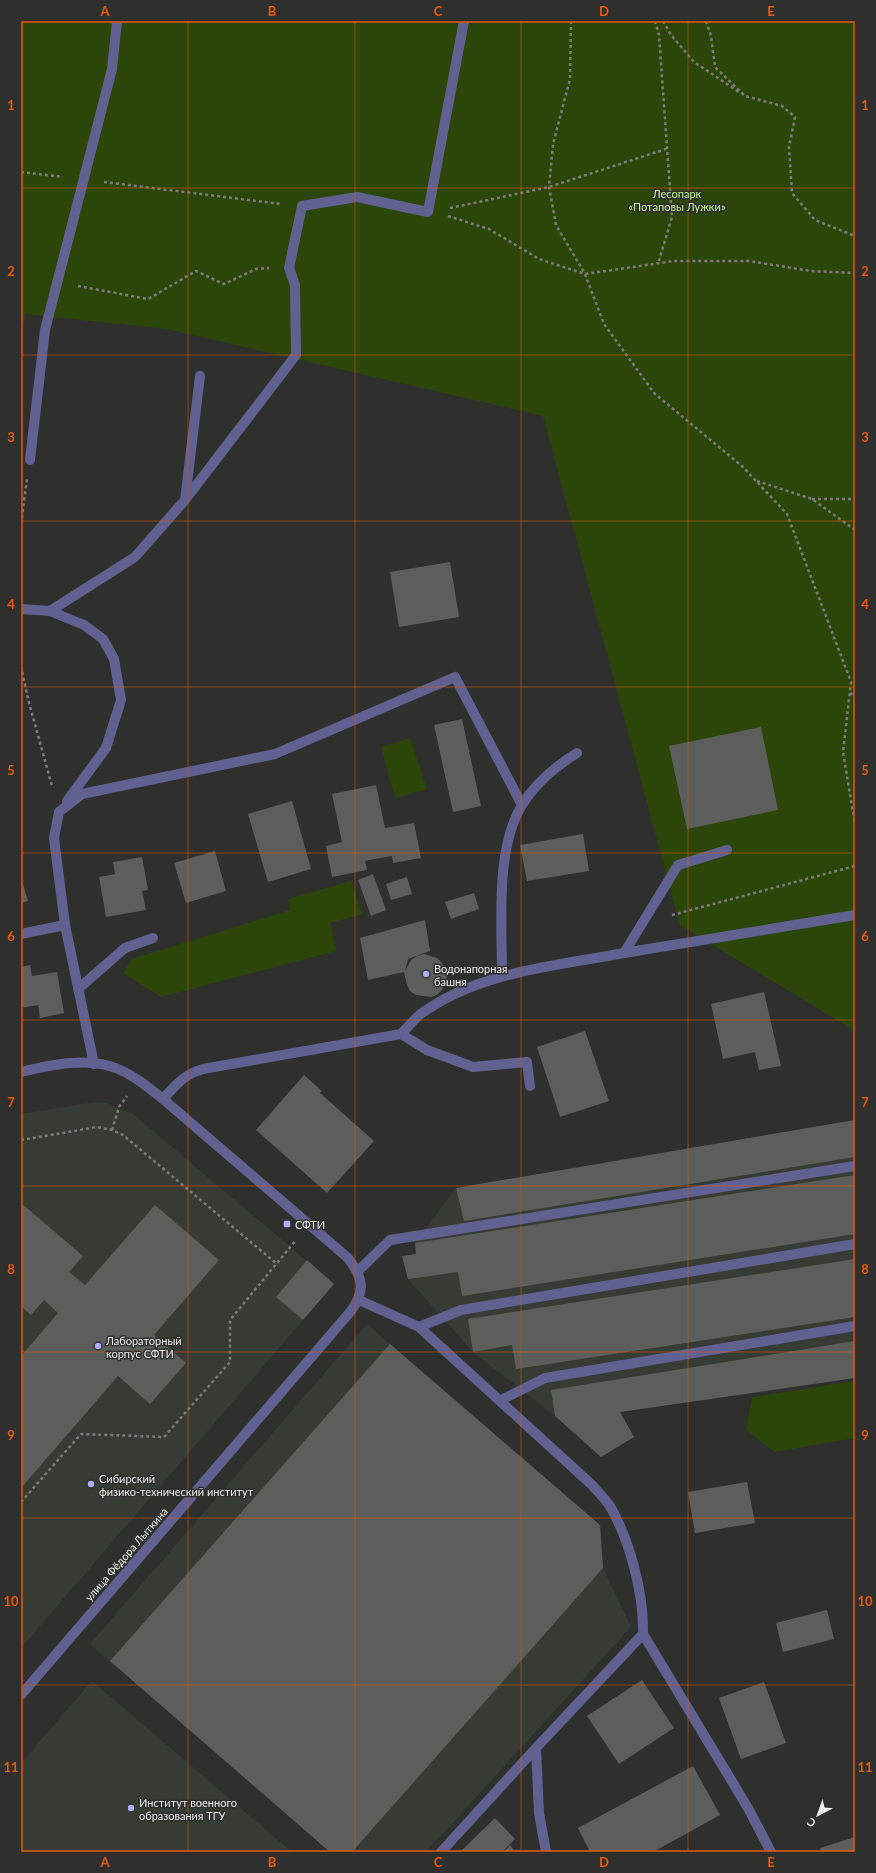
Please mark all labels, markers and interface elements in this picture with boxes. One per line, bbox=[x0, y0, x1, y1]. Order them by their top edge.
text: A bbox=[99, 3, 110, 19]
text: B bbox=[268, 3, 277, 19]
text: C bbox=[434, 3, 443, 19]
text: D bbox=[599, 3, 609, 19]
text: E bbox=[767, 3, 775, 19]
text: 1 bbox=[7, 97, 15, 113]
text: 1 bbox=[861, 97, 869, 113]
park label: Лесопарк «Потаповы Лужки» bbox=[628, 187, 726, 213]
text: 2 bbox=[7, 263, 15, 279]
text: 2 bbox=[861, 263, 869, 279]
text: 3 bbox=[7, 429, 15, 445]
text: 3 bbox=[861, 429, 869, 445]
text: 4 bbox=[7, 596, 15, 612]
text: 4 bbox=[861, 596, 869, 612]
text: 5 bbox=[7, 762, 15, 778]
text: 5 bbox=[861, 762, 869, 778]
text: 6 bbox=[7, 928, 15, 944]
text: 6 bbox=[861, 928, 869, 944]
place label: Водонапорная башня bbox=[434, 962, 507, 988]
marker: Водонапорная башня bbox=[421, 969, 431, 979]
text: 7 bbox=[7, 1094, 15, 1110]
text: 7 bbox=[861, 1094, 869, 1110]
place label: СФТИ bbox=[295, 1218, 325, 1231]
marker: СФТИ bbox=[282, 1219, 292, 1229]
text: 8 bbox=[7, 1261, 15, 1277]
text: 8 bbox=[861, 1261, 869, 1277]
place label: Лабораторный корпус СФТИ bbox=[105, 1334, 182, 1360]
marker: Лабораторный корпус СФТИ bbox=[93, 1341, 103, 1351]
text: 9 bbox=[7, 1427, 15, 1443]
text: 9 bbox=[861, 1427, 869, 1443]
place label: Сибирский физико-технический институт bbox=[99, 1472, 254, 1498]
marker: Сибирский физико-технический институт bbox=[86, 1479, 96, 1489]
street label: улица Фёдора Лыткина bbox=[82, 1505, 170, 1603]
text: 10 bbox=[3, 1593, 19, 1609]
text: 10 bbox=[857, 1593, 873, 1609]
text: 11 bbox=[3, 1759, 19, 1775]
text: 11 bbox=[857, 1759, 873, 1775]
north arrow bbox=[798, 1795, 838, 1835]
place label: Институт военного образования ТГУ bbox=[139, 1796, 237, 1822]
marker: Институт военного образования ТГУ bbox=[126, 1803, 136, 1813]
text: С bbox=[804, 1815, 818, 1830]
text: A bbox=[99, 1854, 110, 1870]
text: B bbox=[268, 1854, 277, 1870]
text: C bbox=[434, 1854, 443, 1870]
text: D bbox=[599, 1854, 609, 1870]
text: E bbox=[767, 1854, 775, 1870]

